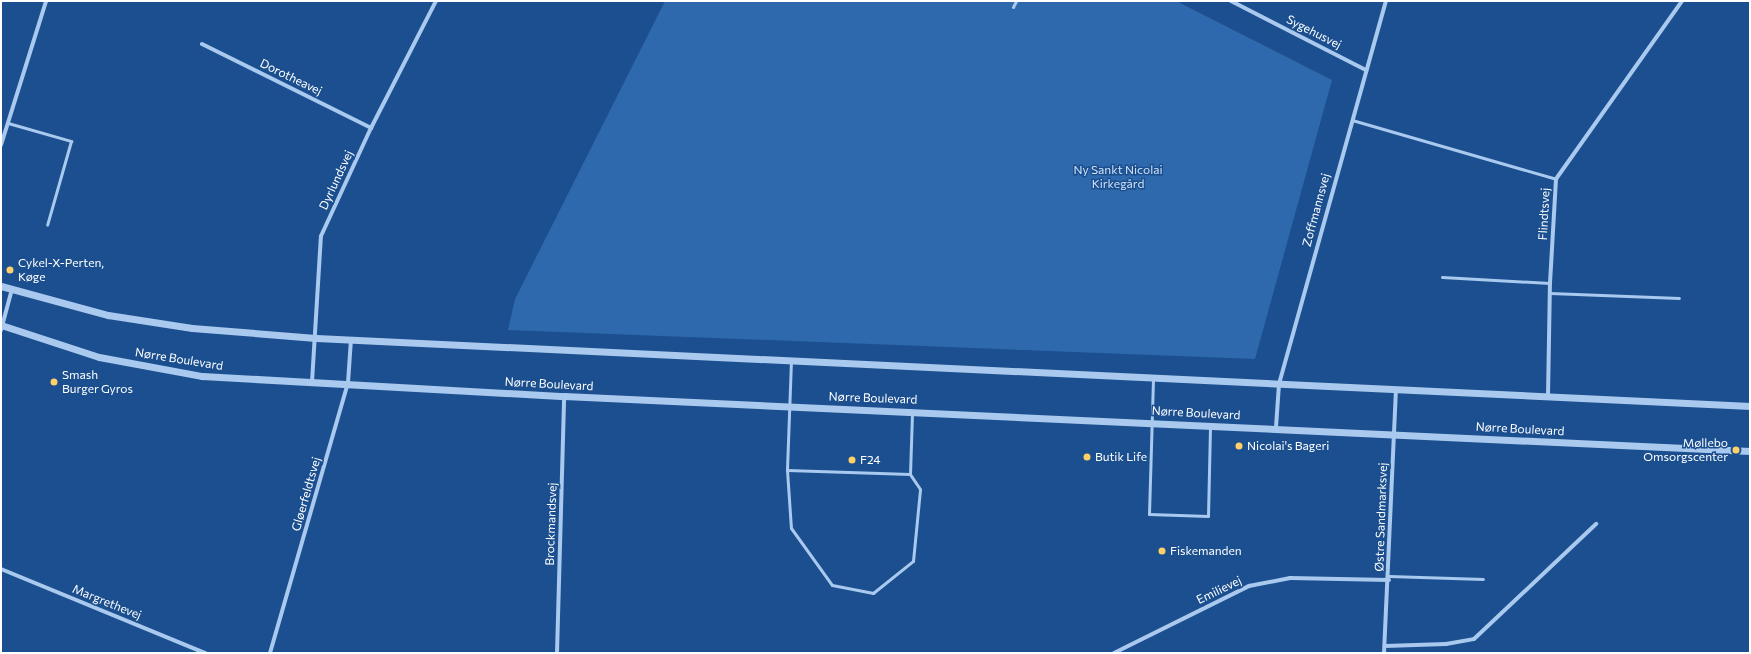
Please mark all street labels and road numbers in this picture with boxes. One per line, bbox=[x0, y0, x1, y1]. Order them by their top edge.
street label: Sygehusvej bbox=[1284, 12, 1344, 52]
street label: Dorotheavej bbox=[258, 56, 324, 98]
street label: Dyrlundsvej bbox=[316, 148, 356, 212]
street label: Zoffmannsvej bbox=[1299, 172, 1333, 248]
street label: Flindtsvej bbox=[1535, 187, 1553, 241]
street label: Nørre Boulevard bbox=[134, 345, 224, 373]
street label: Nørre Boulevard bbox=[504, 374, 594, 394]
street label: Nørre Boulevard bbox=[828, 389, 918, 407]
street label: Nørre Boulevard bbox=[1151, 403, 1241, 423]
street label: Nørre Boulevard bbox=[1475, 419, 1565, 439]
street label: Gløerfeldtsvej bbox=[289, 455, 323, 533]
street label: Østre Sandmarksvej bbox=[1372, 462, 1390, 572]
street label: Brockmandsvej bbox=[542, 482, 560, 566]
street label: Emilievej bbox=[1194, 573, 1244, 607]
street label: Margrethevej bbox=[70, 582, 144, 622]

